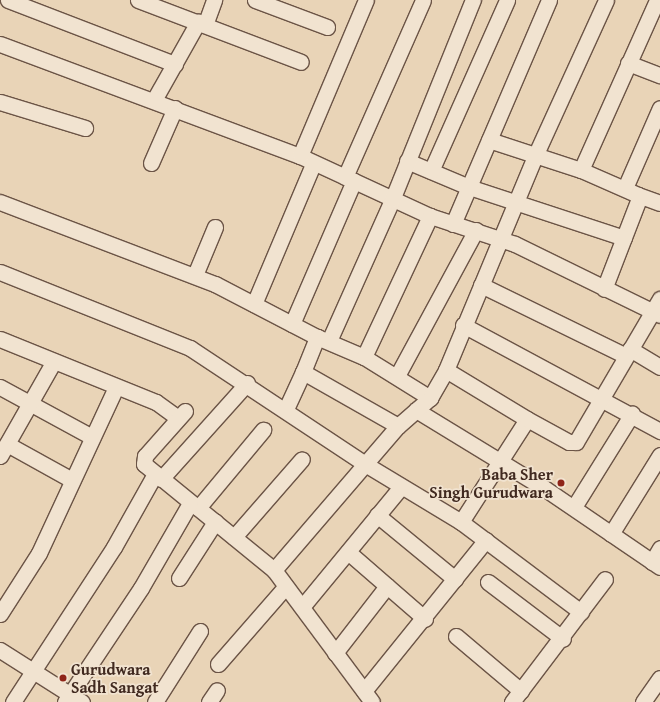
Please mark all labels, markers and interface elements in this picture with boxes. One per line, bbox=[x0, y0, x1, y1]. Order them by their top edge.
place label: Baba Sher Singh Gurudwara bbox=[429, 464, 553, 502]
marker: Baba Sher Singh Gurudwara bbox=[556, 478, 566, 488]
place label: Gurudwara Sadh Sangat bbox=[71, 659, 158, 697]
marker: Gurudwara Sadh Sangat bbox=[58, 673, 68, 683]

